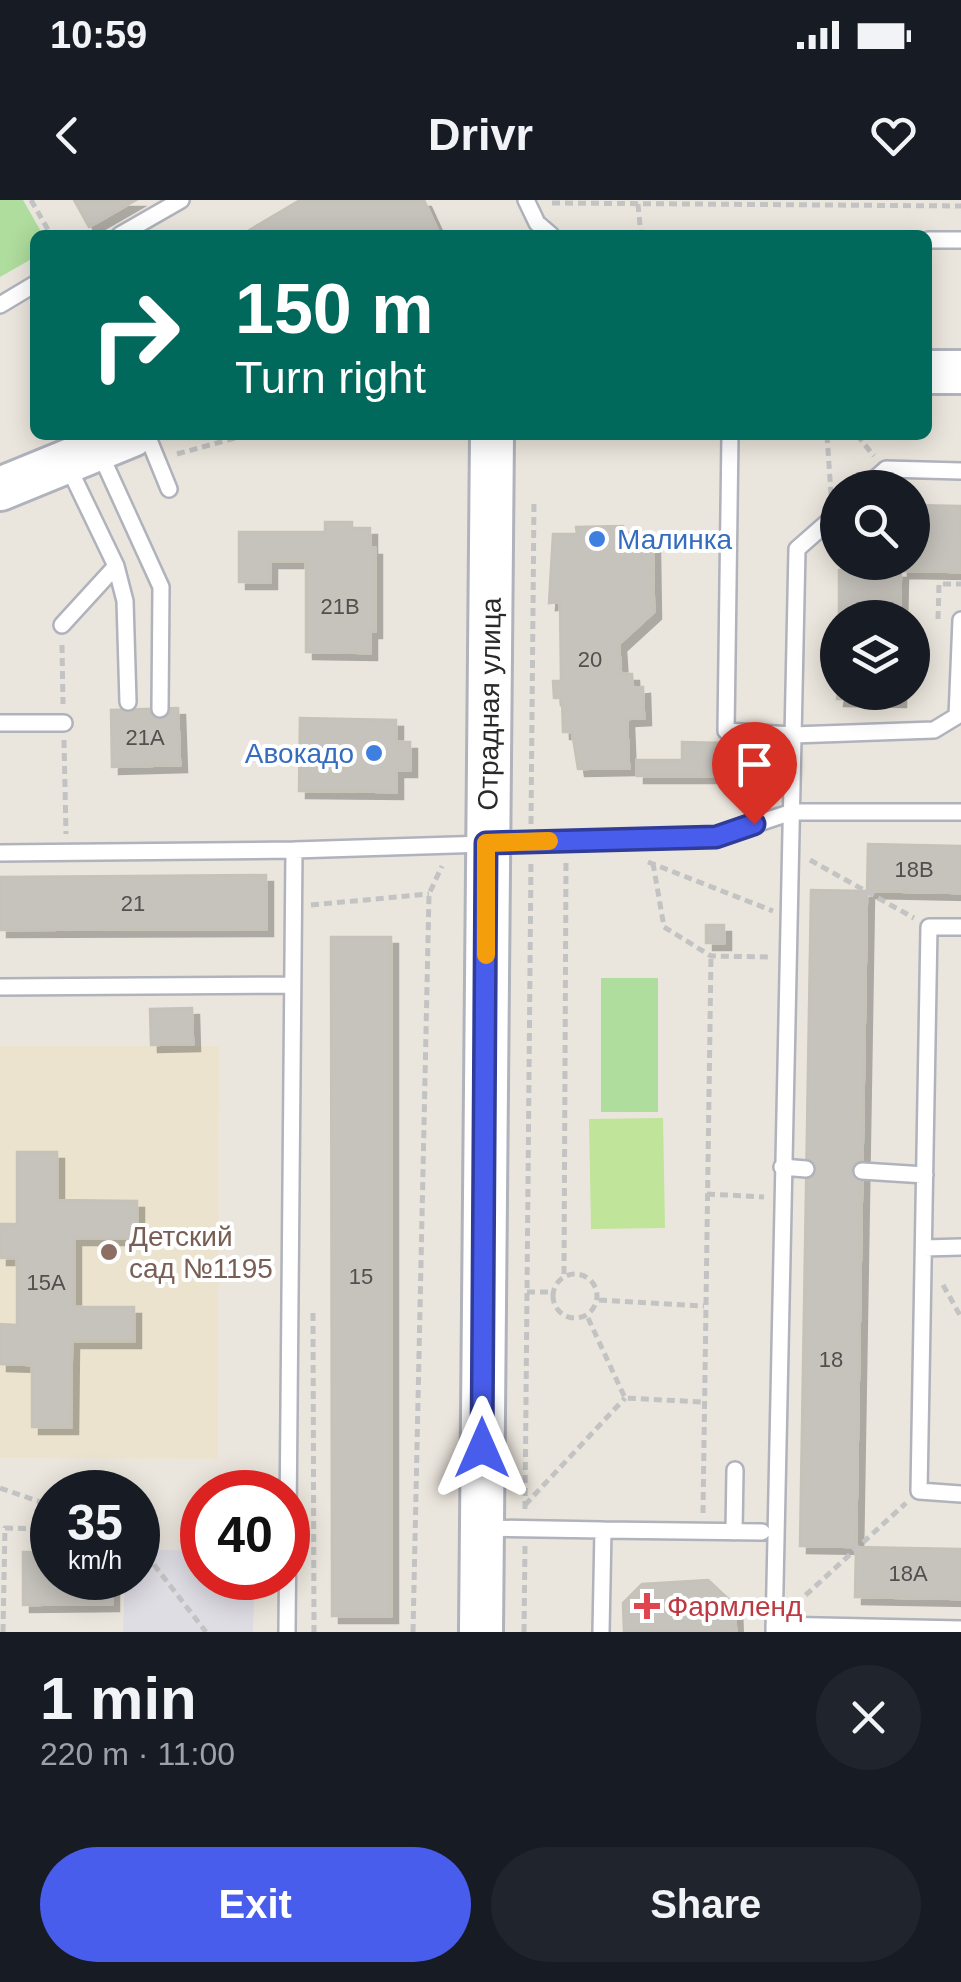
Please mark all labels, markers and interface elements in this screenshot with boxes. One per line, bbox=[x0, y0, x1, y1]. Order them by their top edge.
text: 10:59 bbox=[50, 14, 147, 56]
icon: back bbox=[40, 108, 95, 163]
icon: heart bbox=[866, 108, 921, 163]
text: Drivr bbox=[428, 109, 533, 160]
icon: right bbox=[70, 270, 200, 400]
text: 150 m bbox=[235, 270, 433, 348]
text: Turn right bbox=[235, 352, 426, 403]
map controls bbox=[820, 470, 930, 710]
button: search bbox=[820, 470, 930, 580]
place label: Малинка bbox=[617, 524, 733, 555]
marker: Малинка bbox=[586, 528, 608, 550]
house number: 21В bbox=[320, 594, 360, 619]
street label: Отрадная улица bbox=[472, 597, 507, 811]
button: layers bbox=[820, 600, 930, 710]
house number: 20 bbox=[578, 647, 602, 672]
pin bbox=[712, 722, 797, 825]
house number: 21А bbox=[125, 725, 165, 750]
icon: arrive bbox=[727, 737, 782, 792]
place label: Авокадо bbox=[245, 738, 354, 769]
marker: Авокадо bbox=[363, 742, 385, 764]
house number: 18В bbox=[894, 857, 934, 882]
house number: 21 bbox=[121, 891, 145, 916]
place label: Детский сад №1195 bbox=[129, 1221, 273, 1284]
marker: Детский сад №1195 bbox=[98, 1241, 120, 1263]
house number: 15 bbox=[349, 1264, 373, 1289]
house number: 15А bbox=[26, 1270, 66, 1295]
house number: 18 bbox=[819, 1347, 843, 1372]
position arrow bbox=[430, 1396, 534, 1500]
speed limit sign: 40 bbox=[180, 1470, 310, 1600]
text: 35 bbox=[67, 1495, 123, 1551]
text: km/h bbox=[68, 1546, 122, 1574]
house number: 18А bbox=[888, 1561, 928, 1586]
place label: Фармленд bbox=[667, 1591, 802, 1622]
marker: Фармленд bbox=[636, 1595, 658, 1617]
text: 1 min bbox=[40, 1665, 197, 1732]
button: close bbox=[816, 1665, 921, 1770]
text: 220 m · 11:00 bbox=[40, 1736, 235, 1772]
button: Exit bbox=[40, 1847, 471, 1962]
button: Share bbox=[491, 1847, 921, 1962]

